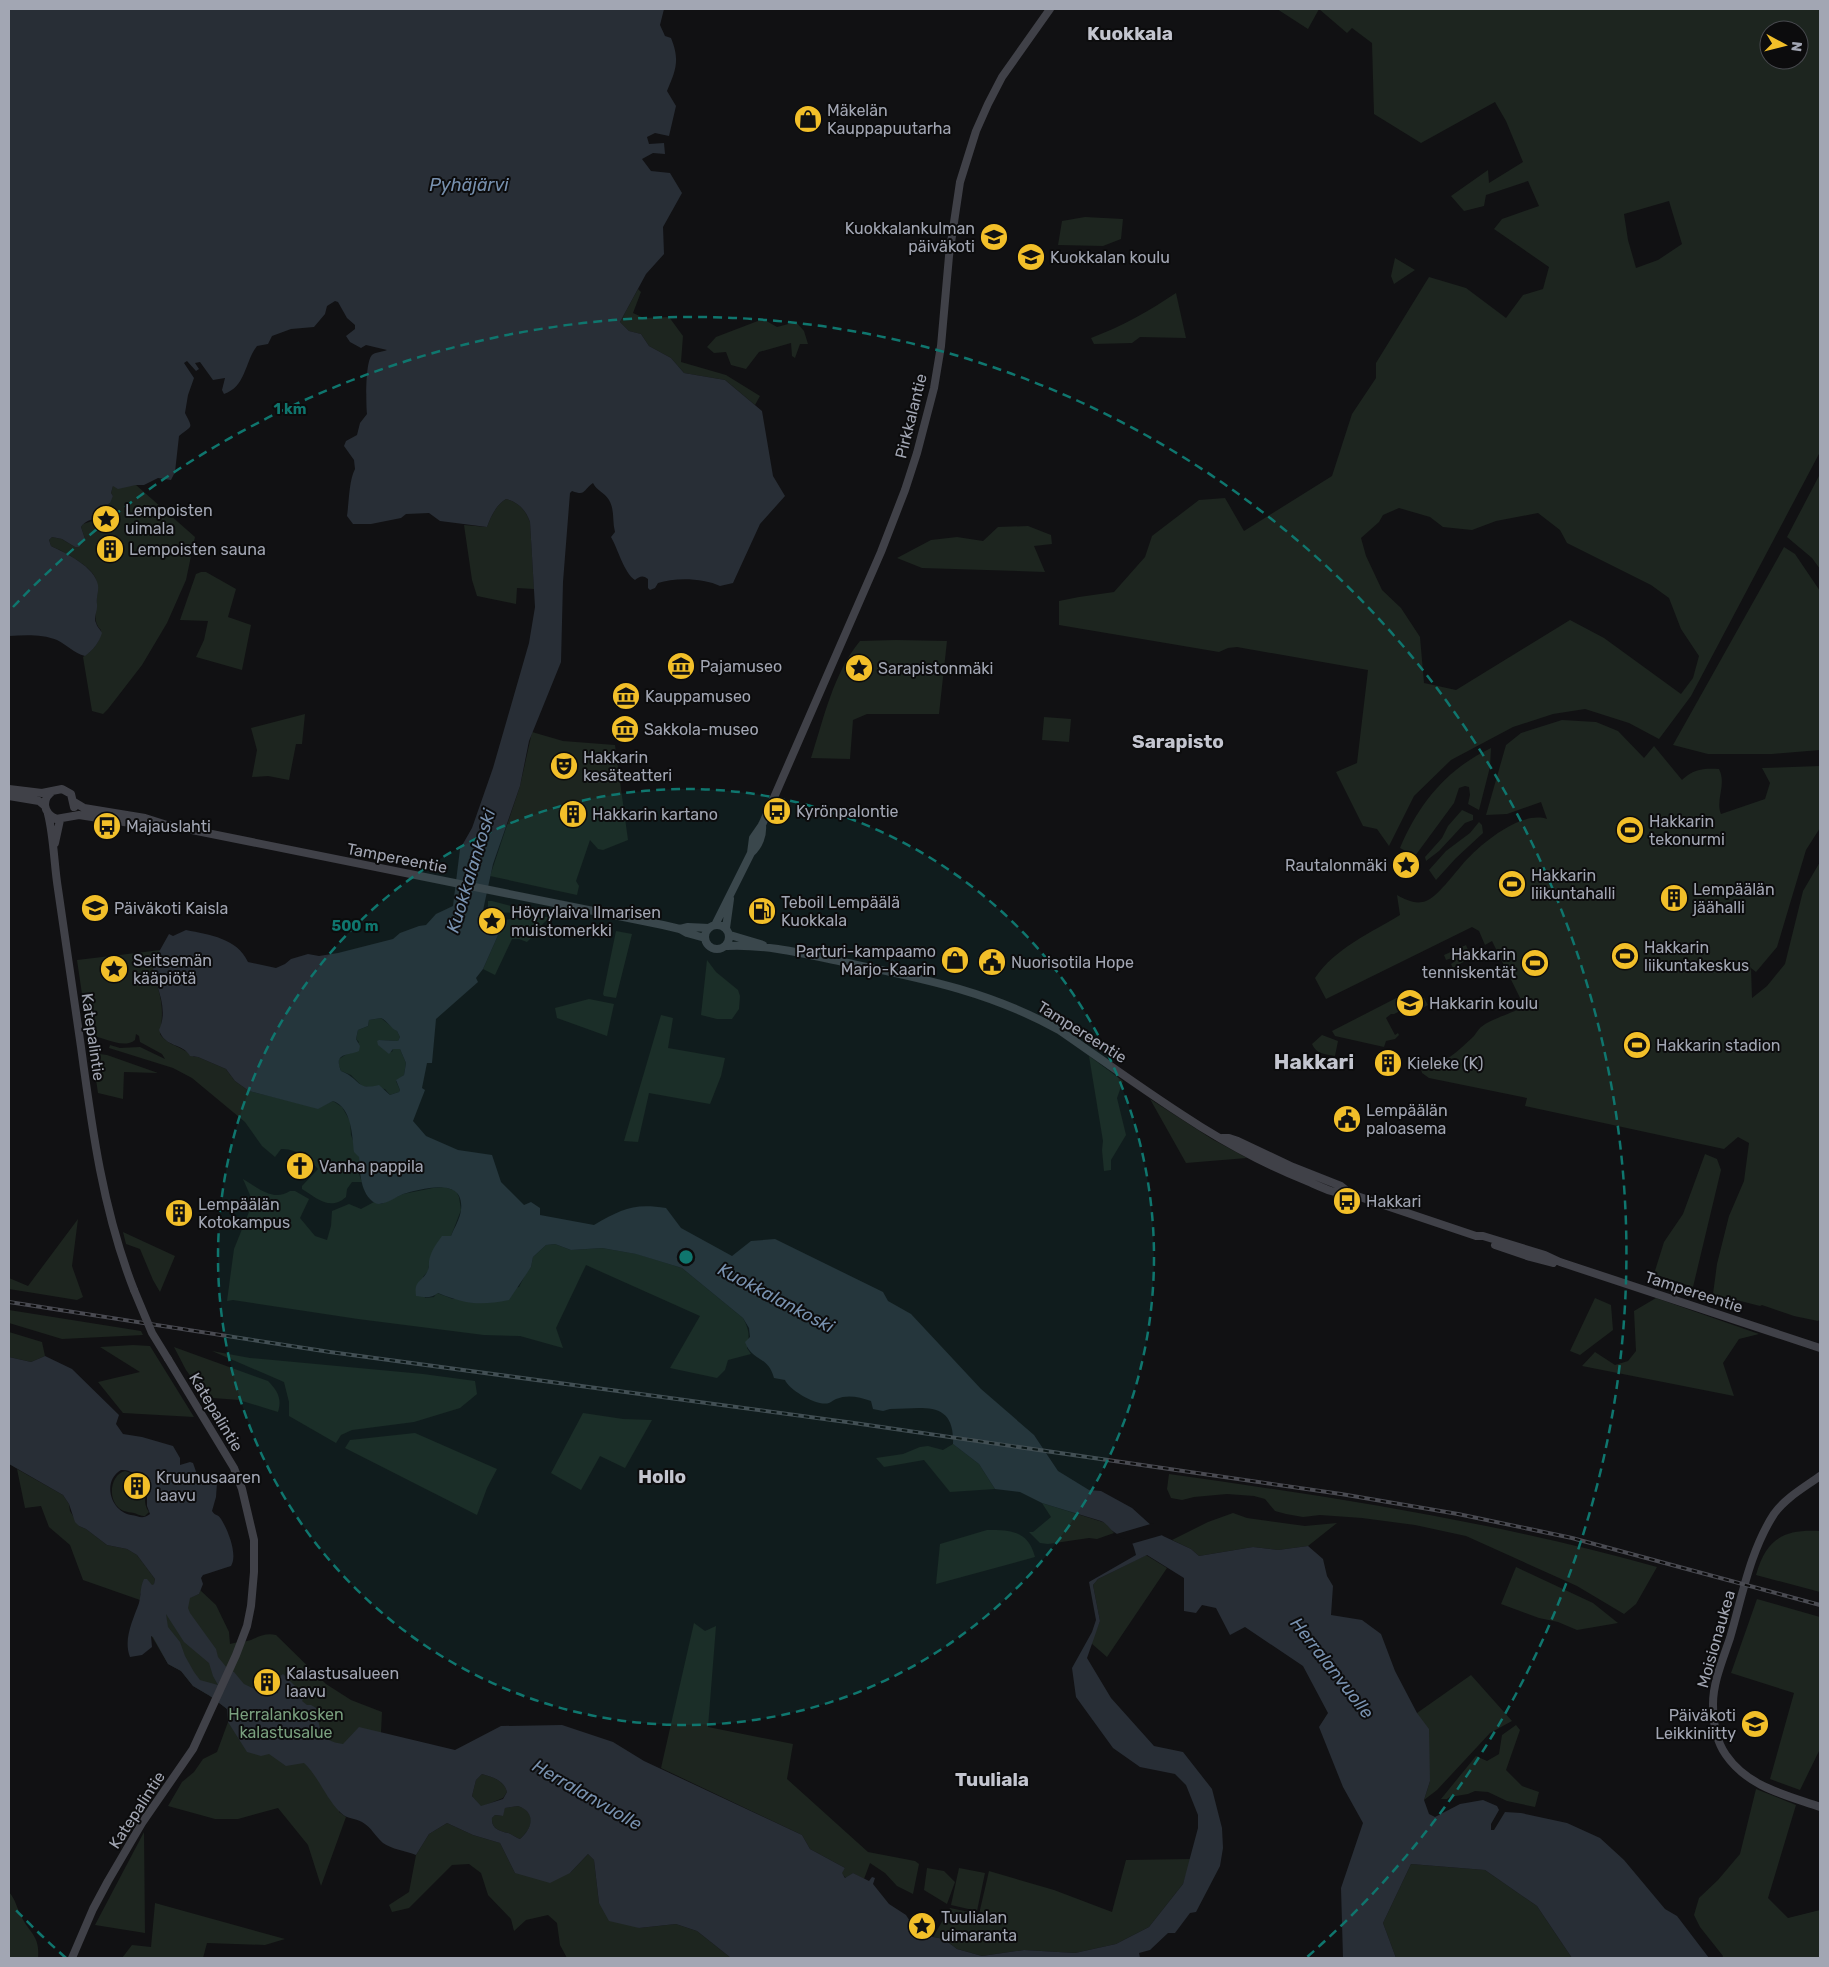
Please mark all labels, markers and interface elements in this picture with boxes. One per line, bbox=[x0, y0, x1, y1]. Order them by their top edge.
north arrow bbox=[1759, 20, 1809, 70]
district label: Kuokkala bbox=[1087, 22, 1173, 45]
text: N bbox=[1787, 40, 1805, 53]
place label: Mäkelän Kauppapuutarha bbox=[827, 101, 951, 138]
shop icon: Mäkelän Kauppapuutarha bbox=[793, 104, 823, 134]
water label: Pyhäjärvi bbox=[429, 174, 509, 196]
place label: Kuokkalankulman päiväkoti bbox=[845, 219, 975, 256]
school or university icon: Kuokkalankulman päiväkoti bbox=[979, 222, 1009, 252]
school or university icon: Kuokkalan koulu bbox=[1016, 242, 1046, 272]
place label: Kuokkalan koulu bbox=[1050, 248, 1170, 267]
street label: Pirkkalantie bbox=[891, 372, 931, 460]
text: 1 km bbox=[273, 400, 307, 418]
place label: Lempoisten uimala bbox=[125, 501, 213, 538]
place icon: Lempoisten uimala bbox=[91, 504, 121, 534]
building icon: Lempoisten sauna bbox=[95, 534, 125, 564]
place label: Lempoisten sauna bbox=[129, 540, 266, 559]
museum icon: Pajamuseo bbox=[666, 651, 696, 681]
place icon: Sarapistonmäki bbox=[844, 653, 874, 683]
place label: Pajamuseo bbox=[700, 657, 782, 676]
place label: Sarapistonmäki bbox=[878, 659, 993, 678]
museum icon: Kauppamuseo bbox=[611, 681, 641, 711]
place label: Kauppamuseo bbox=[645, 687, 751, 706]
museum icon: Sakkola-museo bbox=[610, 714, 640, 744]
place label: Sakkola-museo bbox=[644, 720, 759, 739]
district label: Sarapisto bbox=[1132, 730, 1224, 753]
place label: Hakkarin kesäteatteri bbox=[583, 748, 672, 785]
theatre icon: Hakkarin kesäteatteri bbox=[549, 751, 579, 781]
bus stop icon: Kyrönpalontie bbox=[762, 796, 792, 826]
building icon: Hakkarin kartano bbox=[558, 799, 588, 829]
place label: Kyrönpalontie bbox=[796, 802, 899, 821]
place label: Hakkarin kartano bbox=[592, 805, 718, 824]
water label: Kuokkalankoski bbox=[442, 806, 500, 936]
bus stop icon: Majauslahti bbox=[92, 811, 122, 841]
place label: Hakkarin tekonurmi bbox=[1649, 812, 1725, 849]
sports icon: Hakkarin tekonurmi bbox=[1615, 815, 1645, 845]
place label: Majauslahti bbox=[126, 817, 211, 836]
street label: Tampereentie bbox=[345, 839, 449, 877]
place icon: Rautalonmäki bbox=[1391, 850, 1421, 880]
place label: Rautalonmäki bbox=[1285, 856, 1387, 875]
place label: Hakkarin liikuntahalli bbox=[1531, 866, 1615, 903]
sports icon: Hakkarin liikuntahalli bbox=[1497, 869, 1527, 899]
place label: Lempäälän jäähalli bbox=[1692, 880, 1775, 917]
building icon: Lempäälän jäähalli bbox=[1659, 883, 1689, 913]
school or university icon: Päiväkoti Kaisla bbox=[80, 893, 110, 923]
place label: Teboil Lempäälä Kuokkala bbox=[781, 893, 900, 930]
fuel station icon: Teboil Lempäälä Kuokkala bbox=[747, 896, 777, 926]
place label: Päiväkoti Kaisla bbox=[114, 899, 228, 918]
place label: Höyrylaiva Ilmarisen muistomerkki bbox=[511, 903, 661, 940]
place icon: Höyrylaiva Ilmarisen muistomerkki bbox=[477, 906, 507, 936]
text: 500 m bbox=[331, 917, 379, 935]
place label: Hakkarin liikuntakeskus bbox=[1644, 938, 1749, 975]
sports icon: Hakkarin liikuntakeskus bbox=[1610, 941, 1640, 971]
place label: Parturi-kampaamo Marjo-Kaarin bbox=[796, 942, 936, 979]
shop icon: Parturi-kampaamo Marjo-Kaarin bbox=[940, 945, 970, 975]
place label: Hakkarin tenniskentät bbox=[1422, 945, 1516, 982]
public building icon: Nuorisotila Hope bbox=[977, 947, 1007, 977]
sports icon: Hakkarin tenniskentät bbox=[1520, 948, 1550, 978]
place label: Seitsemän kääpiötä bbox=[133, 951, 212, 988]
place label: Nuorisotila Hope bbox=[1011, 953, 1134, 972]
place icon: Seitsemän kääpiötä bbox=[99, 954, 129, 984]
school or university icon: Hakkarin koulu bbox=[1395, 988, 1425, 1018]
street label: Katepalintie bbox=[77, 992, 109, 1082]
place label: Hakkarin koulu bbox=[1429, 994, 1538, 1013]
street label: Tampereentie bbox=[1034, 997, 1130, 1067]
sports icon: Hakkarin stadion bbox=[1622, 1030, 1652, 1060]
place label: Hakkarin stadion bbox=[1656, 1036, 1781, 1055]
building icon: Kieleke (K) bbox=[1373, 1048, 1403, 1078]
district label: Hakkari bbox=[1274, 1049, 1354, 1074]
place label: Kieleke (K) bbox=[1407, 1054, 1484, 1073]
place label: Lempäälän paloasema bbox=[1366, 1101, 1448, 1138]
public building icon: Lempäälän paloasema bbox=[1332, 1104, 1362, 1134]
church icon: Vanha pappila bbox=[285, 1151, 315, 1181]
place label: Vanha pappila bbox=[319, 1157, 424, 1176]
bus stop icon: Hakkari bbox=[1332, 1186, 1362, 1216]
place label: Hakkari bbox=[1366, 1192, 1421, 1211]
place label: Lempäälän Kotokampus bbox=[198, 1195, 290, 1232]
building icon: Lempäälän Kotokampus bbox=[164, 1198, 194, 1228]
centre of rings bbox=[677, 1248, 695, 1266]
water label: Kuokkalankoski bbox=[714, 1258, 838, 1338]
street label: Tampereentie bbox=[1643, 1267, 1745, 1317]
street label: Katepalintie bbox=[185, 1369, 247, 1455]
district label: Hollo bbox=[638, 1465, 686, 1488]
place label: Kruunusaaren laavu bbox=[156, 1468, 261, 1505]
building icon: Kruunusaaren laavu bbox=[122, 1471, 152, 1501]
street label: Moisionaukea bbox=[1693, 1588, 1739, 1690]
water label: Herralanvuolle bbox=[1286, 1613, 1378, 1723]
place label: Kalastusalueen laavu bbox=[286, 1664, 399, 1701]
building icon: Kalastusalueen laavu bbox=[252, 1667, 282, 1697]
park label: Herralankosken kalastusalue bbox=[228, 1705, 344, 1742]
place label: Päiväkoti Leikkiniitty bbox=[1655, 1706, 1736, 1743]
school or university icon: Päiväkoti Leikkiniitty bbox=[1740, 1709, 1770, 1739]
water label: Herralanvuolle bbox=[528, 1755, 646, 1835]
street label: Katepalintie bbox=[105, 1768, 169, 1852]
district label: Tuuliala bbox=[955, 1768, 1029, 1791]
place label: Tuulialan uimaranta bbox=[941, 1908, 1017, 1945]
place icon: Tuulialan uimaranta bbox=[907, 1911, 937, 1941]

